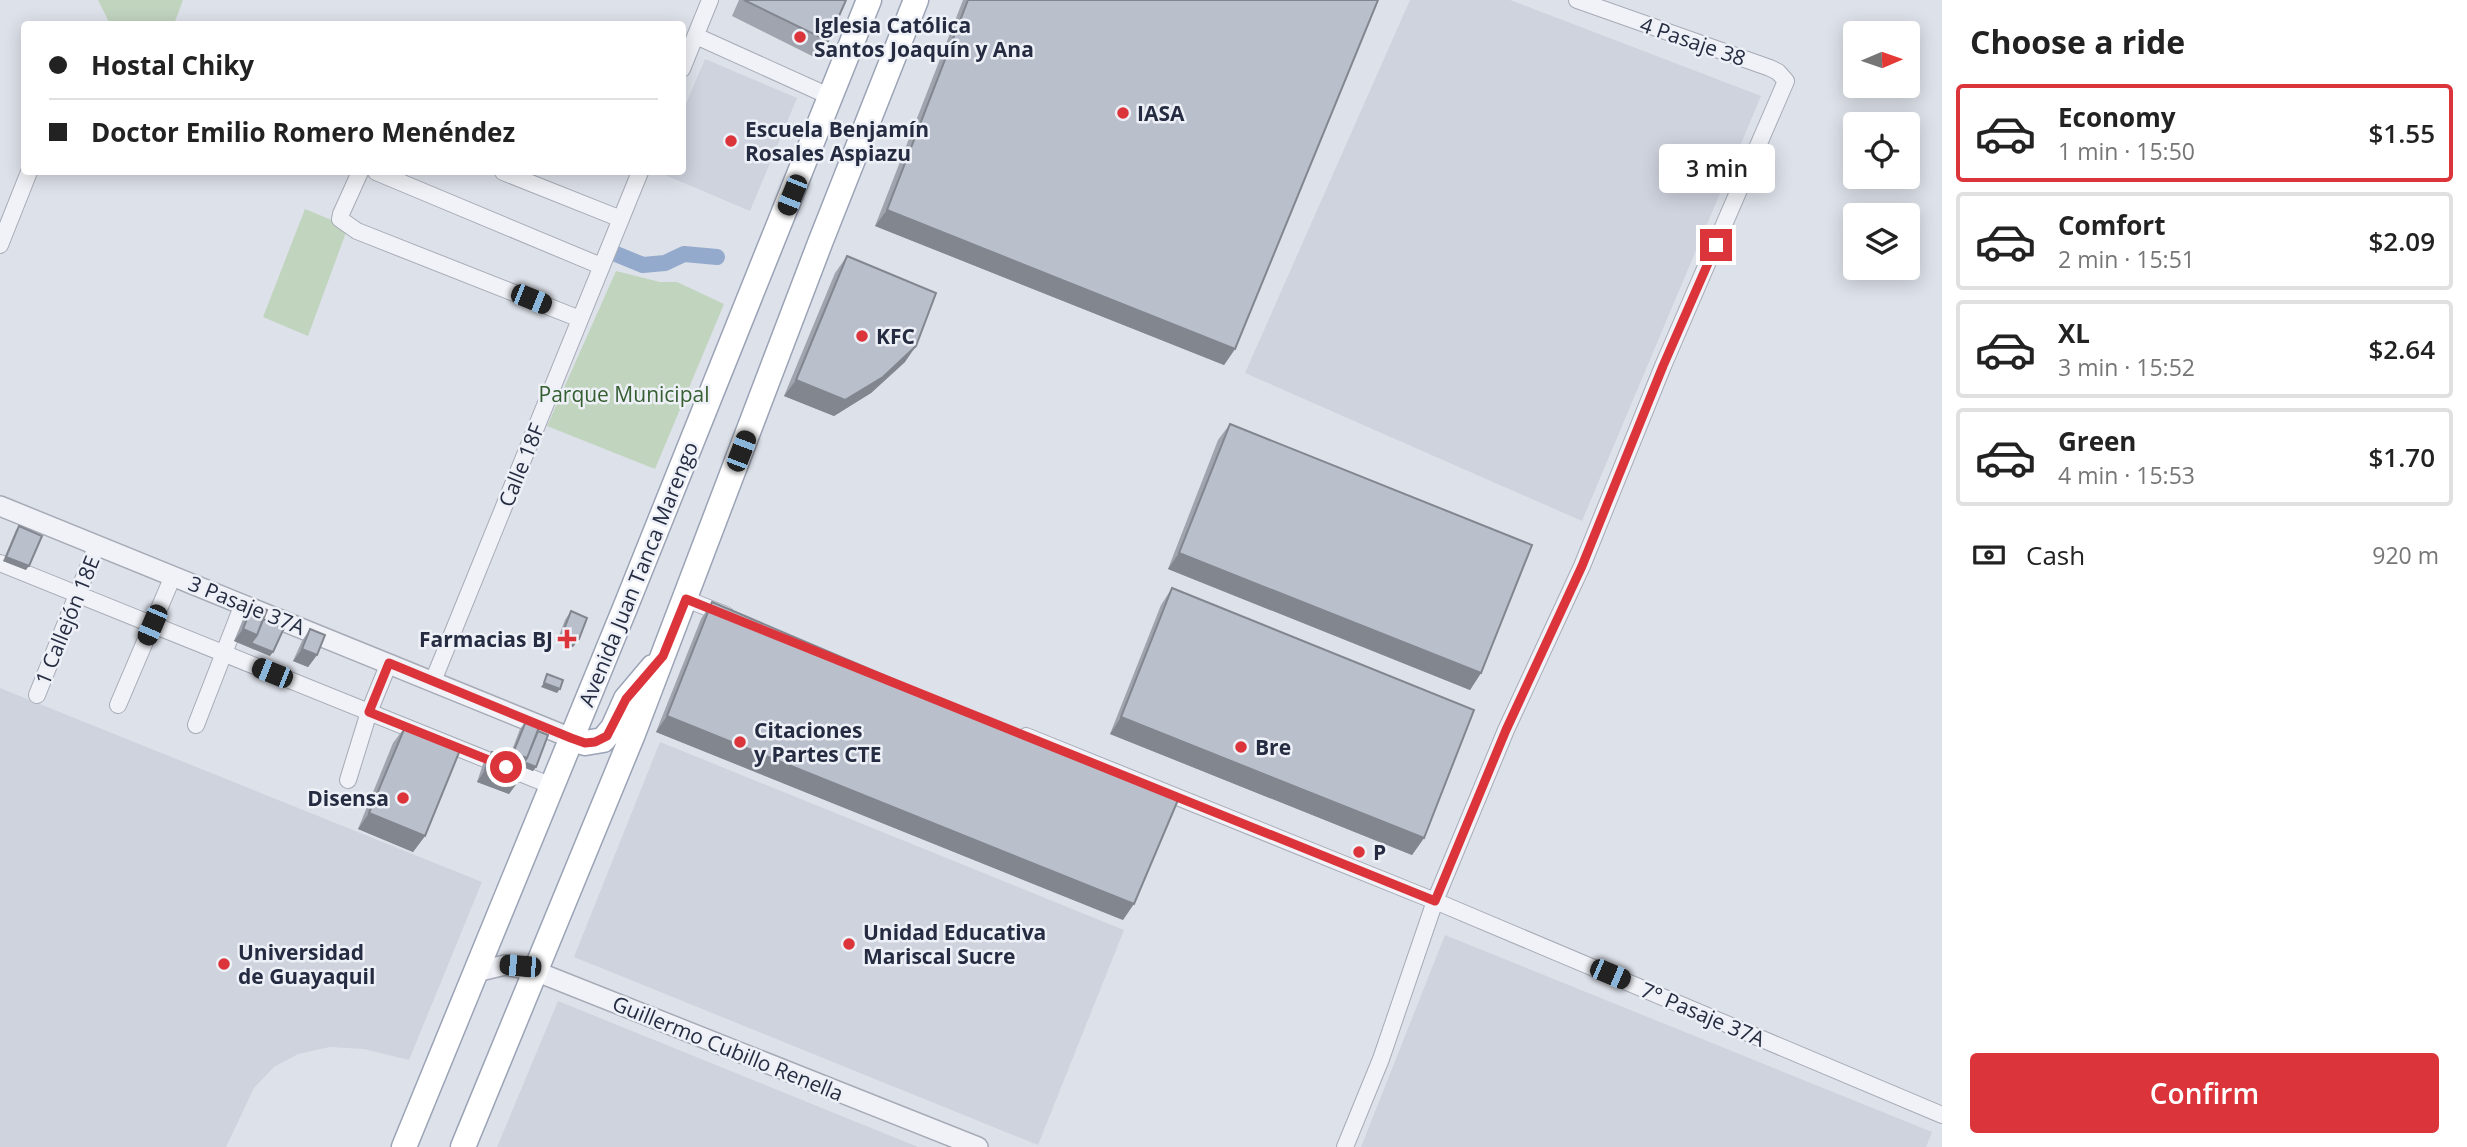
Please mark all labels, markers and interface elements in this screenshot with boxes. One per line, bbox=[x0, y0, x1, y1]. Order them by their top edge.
street label: 4 Pasaje 38 bbox=[1636, 10, 1750, 72]
place label: Iglesia Católica Santos Joaquín y Ana bbox=[814, 11, 1034, 63]
text: Choose a ride bbox=[1970, 20, 2185, 63]
north arrow bbox=[1843, 21, 1920, 98]
map controls bbox=[1843, 21, 1920, 280]
marker: Iglesia Católica Santos Joaquín y Ana bbox=[792, 29, 808, 45]
text: Hostal Chiky bbox=[91, 47, 254, 83]
place label: IASA bbox=[1137, 99, 1185, 127]
text: Economy bbox=[2058, 99, 2176, 135]
icon: car bbox=[1974, 102, 2037, 165]
marker: IASA bbox=[1115, 105, 1131, 121]
button: locate bbox=[1843, 112, 1920, 189]
text: Doctor Emilio Romero Menéndez bbox=[91, 114, 515, 150]
place label: Escuela Benjamín Rosales Aspiazu bbox=[745, 115, 929, 167]
text: $1.55 bbox=[2368, 115, 2435, 151]
marker: Escuela Benjamín Rosales Aspiazu bbox=[723, 133, 739, 149]
text: 1 min · 15:50 bbox=[2058, 135, 2195, 167]
callout: 3 min bbox=[1658, 144, 1774, 192]
text: 3 min bbox=[1686, 152, 1748, 184]
car bbox=[775, 172, 810, 218]
button: layers bbox=[1843, 203, 1920, 280]
text: Comfort bbox=[2058, 207, 2165, 243]
icon: car bbox=[1974, 210, 2037, 273]
text: $2.09 bbox=[2368, 223, 2435, 259]
route end bbox=[1700, 229, 1732, 261]
text: 2 min · 15:51 bbox=[2058, 243, 2195, 275]
car bbox=[508, 281, 555, 317]
text: XL bbox=[2058, 315, 2090, 351]
icon: car bbox=[1974, 318, 2037, 381]
place label: KFC bbox=[876, 322, 915, 350]
marker: KFC bbox=[854, 328, 870, 344]
text: $2.64 bbox=[2368, 331, 2435, 367]
text: 3 min · 15:52 bbox=[2058, 351, 2195, 383]
park label: Parque Municipal bbox=[539, 380, 709, 408]
street label: Calle 18F bbox=[492, 419, 550, 511]
text: Green bbox=[2058, 423, 2136, 459]
icon: car bbox=[1974, 426, 2037, 489]
car bbox=[724, 428, 759, 474]
street label: Avenida Juan Tanca Marengo bbox=[572, 437, 704, 711]
text: $1.70 bbox=[2368, 439, 2435, 475]
text: 4 min · 15:53 bbox=[2058, 459, 2195, 491]
icon: cash bbox=[1970, 536, 2008, 574]
text: Cash bbox=[2026, 537, 2085, 573]
text: 920 m bbox=[2372, 539, 2439, 571]
street label: 1 Callejón 18E bbox=[28, 551, 106, 689]
street label: 3 Pasaje 37A bbox=[185, 569, 310, 641]
car bbox=[135, 602, 170, 648]
place label: Farmacias BJ bbox=[419, 625, 553, 653]
marker: Farmacias BJ bbox=[559, 631, 575, 647]
car bbox=[249, 655, 296, 691]
place label: Citaciones y Partes CTE bbox=[754, 716, 882, 768]
place label: Bre bbox=[1255, 733, 1291, 761]
marker: Citaciones y Partes CTE bbox=[732, 734, 748, 750]
marker: Bre bbox=[1233, 739, 1249, 755]
route start bbox=[490, 751, 522, 783]
place label: Disensa bbox=[307, 784, 389, 812]
marker: Disensa bbox=[395, 790, 411, 806]
place label: P bbox=[1373, 838, 1386, 866]
marker: P bbox=[1351, 844, 1367, 860]
place label: Unidad Educativa Mariscal Sucre bbox=[863, 918, 1046, 970]
marker: Unidad Educativa Mariscal Sucre bbox=[841, 936, 857, 952]
place label: Universidad de Guayaquil bbox=[238, 938, 375, 990]
car bbox=[499, 954, 542, 978]
marker: Universidad de Guayaquil bbox=[216, 956, 232, 972]
car bbox=[1587, 956, 1634, 992]
street label: 7° Pasaje 37A bbox=[1637, 975, 1770, 1053]
street label: Guillermo Cubillo Renella bbox=[608, 989, 848, 1107]
button: Confirm bbox=[1970, 1053, 2439, 1133]

